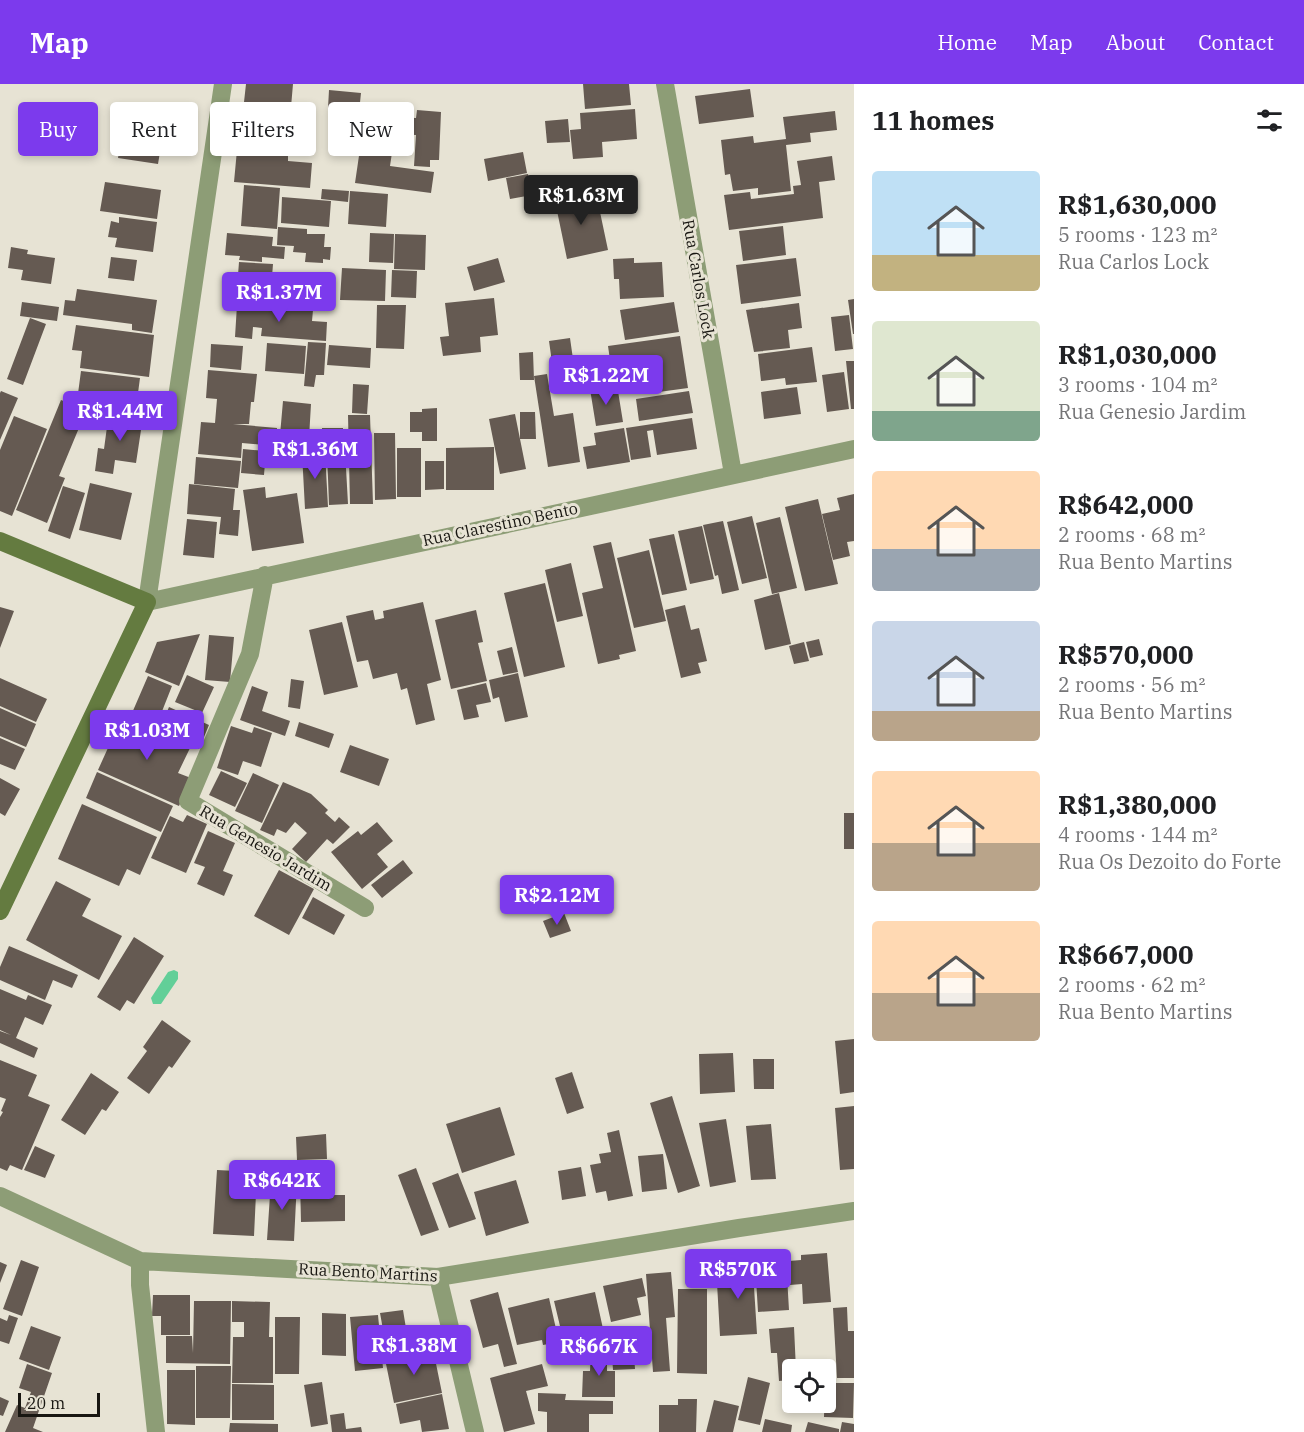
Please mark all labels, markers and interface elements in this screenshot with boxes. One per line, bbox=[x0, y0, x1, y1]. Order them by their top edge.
text: Map bbox=[30, 24, 89, 61]
text: Home bbox=[937, 28, 997, 56]
text: Map bbox=[1030, 28, 1073, 56]
text: About bbox=[1106, 28, 1165, 56]
text: Contact bbox=[1198, 28, 1274, 56]
chip: Buy bbox=[18, 102, 98, 156]
chip: Rent bbox=[110, 102, 198, 156]
chip: Filters bbox=[210, 102, 316, 156]
chip: New bbox=[328, 102, 414, 156]
text: 11 homes bbox=[872, 103, 994, 137]
icon: filters bbox=[1253, 104, 1286, 137]
pin: R$1.63M bbox=[526, 175, 636, 226]
text: R$1.63M bbox=[538, 181, 624, 208]
text: R$1,630,000 bbox=[1058, 187, 1217, 221]
icon: home bbox=[920, 195, 992, 267]
street label: Rua Carlos Lock bbox=[679, 218, 719, 341]
text: 5 rooms · 123 m² bbox=[1058, 221, 1217, 248]
text: Rua Carlos Lock bbox=[1058, 248, 1209, 275]
pin: R$1.37M bbox=[224, 272, 334, 323]
text: R$1.37M bbox=[236, 278, 322, 305]
text: R$1,030,000 bbox=[1058, 337, 1217, 371]
icon: home bbox=[920, 345, 992, 417]
pin: R$1.22M bbox=[551, 355, 661, 406]
text: R$1.22M bbox=[563, 361, 649, 388]
text: 3 rooms · 104 m² bbox=[1058, 371, 1217, 398]
pin: R$1.44M bbox=[65, 391, 175, 442]
text: R$1.44M bbox=[77, 397, 163, 424]
text: Rua Genesio Jardim bbox=[1058, 398, 1246, 425]
pin: R$1.36M bbox=[260, 429, 370, 480]
text: R$1.36M bbox=[272, 435, 358, 462]
text: R$642,000 bbox=[1058, 487, 1194, 521]
icon: home bbox=[920, 495, 992, 567]
street label: Rua Clarestino Bento bbox=[421, 498, 579, 550]
text: 2 rooms · 68 m² bbox=[1058, 521, 1205, 548]
text: Rua Bento Martins bbox=[1058, 548, 1232, 575]
text: R$570,000 bbox=[1058, 637, 1194, 671]
icon: home bbox=[920, 645, 992, 717]
text: 2 rooms · 56 m² bbox=[1058, 671, 1205, 698]
text: Rua Bento Martins bbox=[1058, 698, 1232, 725]
pin: R$1.03M bbox=[92, 710, 202, 761]
text: R$1.03M bbox=[104, 716, 190, 743]
text: R$1,380,000 bbox=[1058, 787, 1217, 821]
icon: home bbox=[920, 795, 992, 867]
street label: Rua Genesio Jardim bbox=[196, 801, 336, 895]
text: 4 rooms · 144 m² bbox=[1058, 821, 1217, 848]
text: Rua Os Dezoito do Forte bbox=[1058, 848, 1281, 875]
pin: R$2.12M bbox=[502, 875, 612, 926]
text: R$2.12M bbox=[514, 881, 600, 908]
text: R$667,000 bbox=[1058, 937, 1194, 971]
icon: home bbox=[920, 945, 992, 1017]
text: 2 rooms · 62 m² bbox=[1058, 971, 1205, 998]
text: Rua Bento Martins bbox=[1058, 998, 1232, 1025]
pin: R$642K bbox=[233, 1160, 331, 1211]
text: R$642K bbox=[243, 1166, 321, 1193]
pin: R$570K bbox=[689, 1249, 787, 1300]
text: R$570K bbox=[699, 1255, 777, 1282]
street label: Rua Bento Martins bbox=[298, 1258, 438, 1286]
pin: R$1.38M bbox=[359, 1325, 469, 1376]
pin: R$667K bbox=[550, 1326, 648, 1377]
text: R$1.38M bbox=[371, 1331, 457, 1358]
text: R$667K bbox=[560, 1332, 638, 1359]
map controls bbox=[782, 1359, 836, 1413]
button: locate bbox=[782, 1359, 836, 1413]
scale bar bbox=[18, 1390, 100, 1418]
text: 20 m bbox=[27, 1393, 65, 1413]

